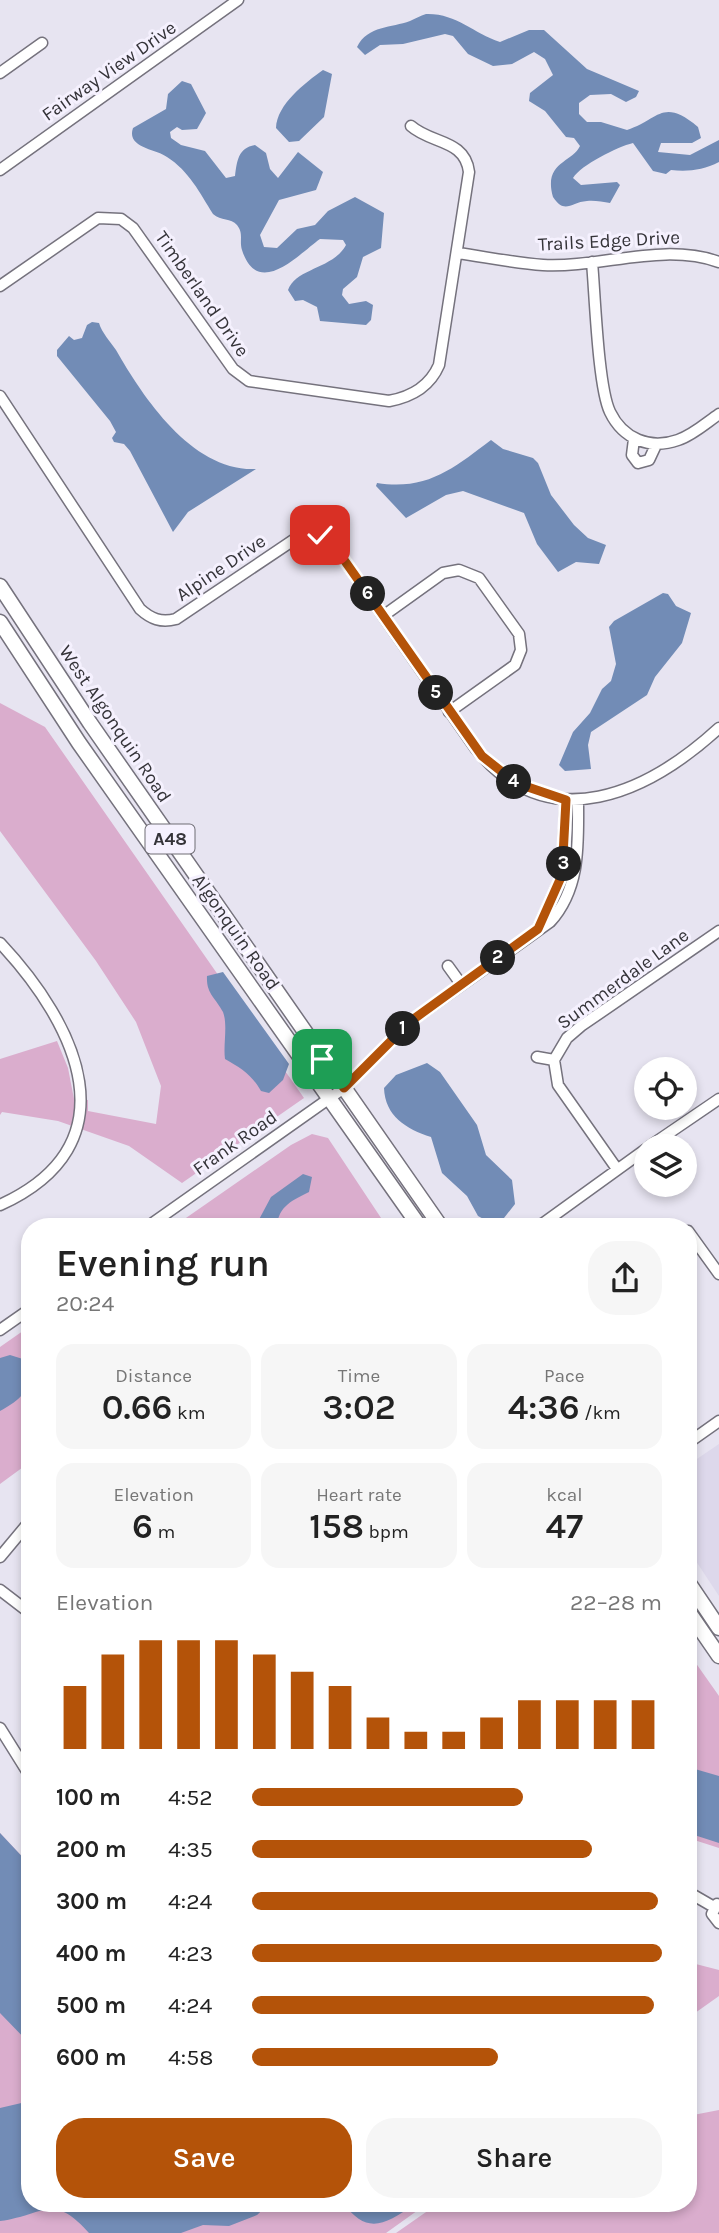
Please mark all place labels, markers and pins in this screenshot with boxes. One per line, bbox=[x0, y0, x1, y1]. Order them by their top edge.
pin bbox=[290, 505, 350, 565]
pin: 6 bbox=[350, 576, 386, 612]
pin: 5 bbox=[418, 676, 453, 710]
pin: 4 bbox=[496, 764, 532, 800]
pin: 3 bbox=[546, 846, 582, 882]
pin: 2 bbox=[480, 940, 516, 976]
pin: 1 bbox=[386, 1012, 420, 1046]
pin bbox=[292, 1029, 352, 1089]

